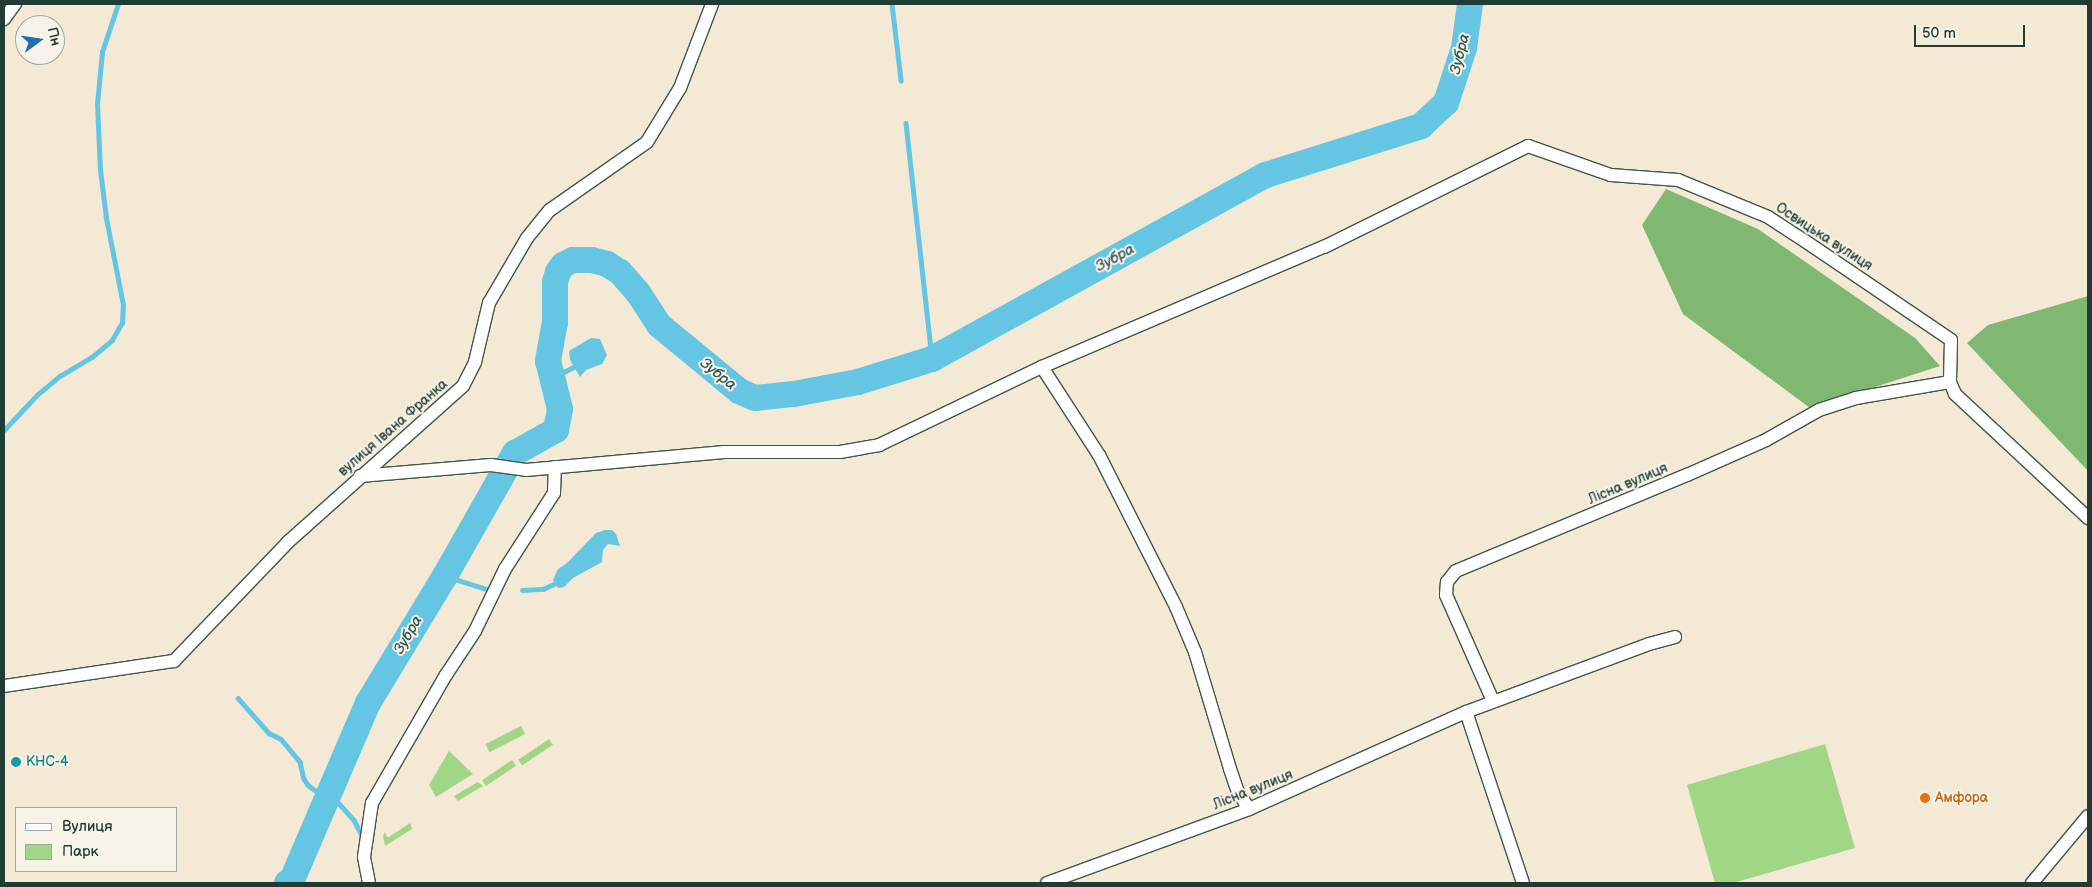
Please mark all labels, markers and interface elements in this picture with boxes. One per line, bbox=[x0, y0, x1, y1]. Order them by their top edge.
north arrow bbox=[15, 15, 65, 65]
scale bar bbox=[1917, 15, 2028, 47]
text: 50 m bbox=[1922, 24, 1956, 43]
text: Пн bbox=[44, 25, 65, 48]
water label: Зубра bbox=[1446, 32, 1474, 76]
street label: Освицька вулиця bbox=[1772, 199, 1876, 275]
water label: Зубра bbox=[1093, 240, 1137, 276]
water label: Зубра bbox=[696, 354, 740, 394]
street label: вулиця Івана Франка bbox=[335, 376, 451, 480]
street label: Лісна вулиця bbox=[1586, 460, 1670, 508]
water label: Зубра bbox=[390, 613, 426, 657]
place label: КНС-4 bbox=[26, 754, 69, 770]
marker: КНС-4 bbox=[10, 756, 22, 768]
street label: Лісна вулиця bbox=[1211, 766, 1295, 814]
place label: Амфора bbox=[1935, 790, 1988, 806]
marker: Амфора bbox=[1919, 792, 1931, 804]
legend bbox=[15, 807, 178, 872]
text: Вулиця bbox=[62, 817, 113, 836]
text: Парк bbox=[62, 842, 99, 861]

